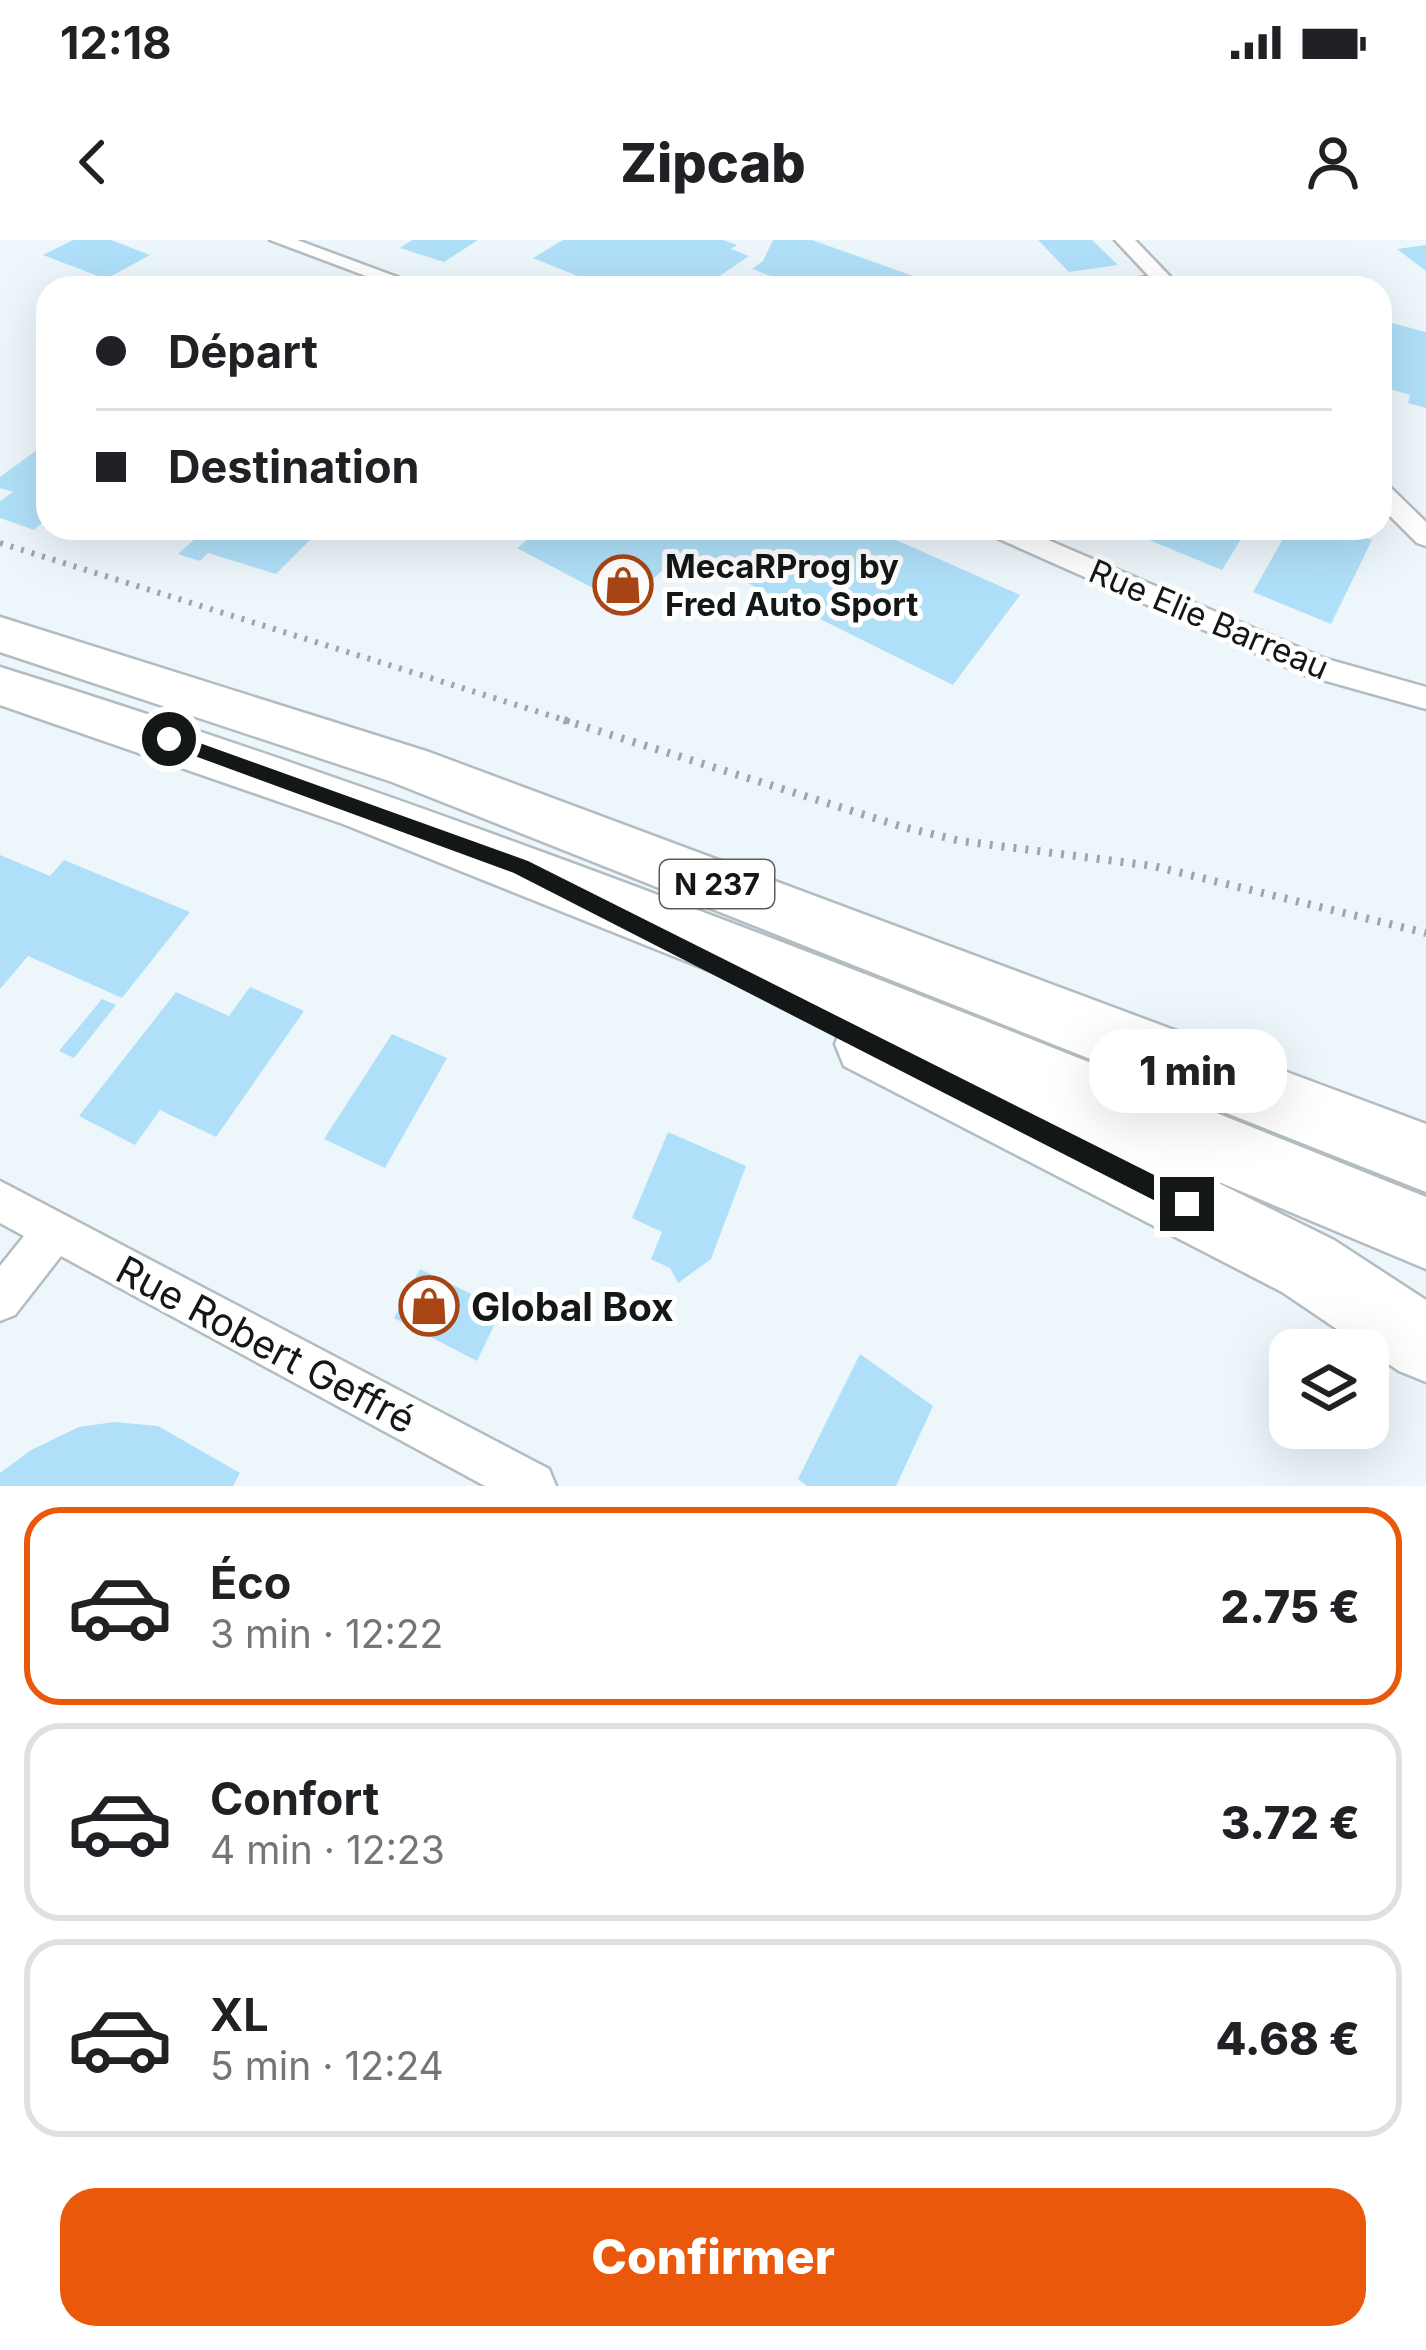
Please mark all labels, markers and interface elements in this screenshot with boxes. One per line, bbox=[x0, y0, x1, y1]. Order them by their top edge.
text: 12:18 bbox=[60, 15, 171, 70]
icon: back bbox=[60, 129, 126, 195]
icon: person bbox=[1300, 129, 1366, 195]
text: Zipcab bbox=[620, 130, 806, 195]
text: Départ bbox=[168, 324, 318, 379]
text: Destination bbox=[168, 439, 420, 494]
place label: MecaRProg by Fred Auto Sport bbox=[665, 546, 918, 624]
street label: Rue Elie Barreau bbox=[1083, 551, 1335, 687]
shop icon: MecaRProg by Fred Auto Sport bbox=[592, 554, 654, 616]
route start bbox=[142, 712, 196, 766]
road number: N 237 bbox=[660, 860, 774, 908]
callout: 1 min bbox=[1088, 1030, 1286, 1114]
text: 1 min bbox=[1139, 1047, 1237, 1094]
route end bbox=[1160, 1177, 1214, 1231]
street label: Rue Robert Geffré bbox=[109, 1245, 423, 1443]
shop icon: Global Box bbox=[398, 1275, 460, 1337]
place label: Global Box bbox=[471, 1283, 674, 1330]
map controls bbox=[1269, 1329, 1389, 1449]
button: layers bbox=[1269, 1329, 1389, 1449]
icon: car bbox=[66, 1552, 174, 1660]
text: Éco bbox=[210, 1555, 291, 1610]
text: 2.75 € bbox=[1220, 1579, 1360, 1634]
text: 3 min · 12:22 bbox=[210, 1610, 443, 1657]
icon: car bbox=[66, 1768, 174, 1876]
text: Confort bbox=[210, 1771, 379, 1826]
text: 3.72 € bbox=[1221, 1795, 1360, 1850]
text: 4 min · 12:23 bbox=[210, 1826, 445, 1873]
icon: car bbox=[66, 1984, 174, 2092]
text: XL bbox=[210, 1987, 269, 2042]
text: 4.68 € bbox=[1215, 2011, 1360, 2066]
text: 5 min · 12:24 bbox=[210, 2042, 444, 2089]
button: Confirmer bbox=[60, 2188, 1366, 2326]

